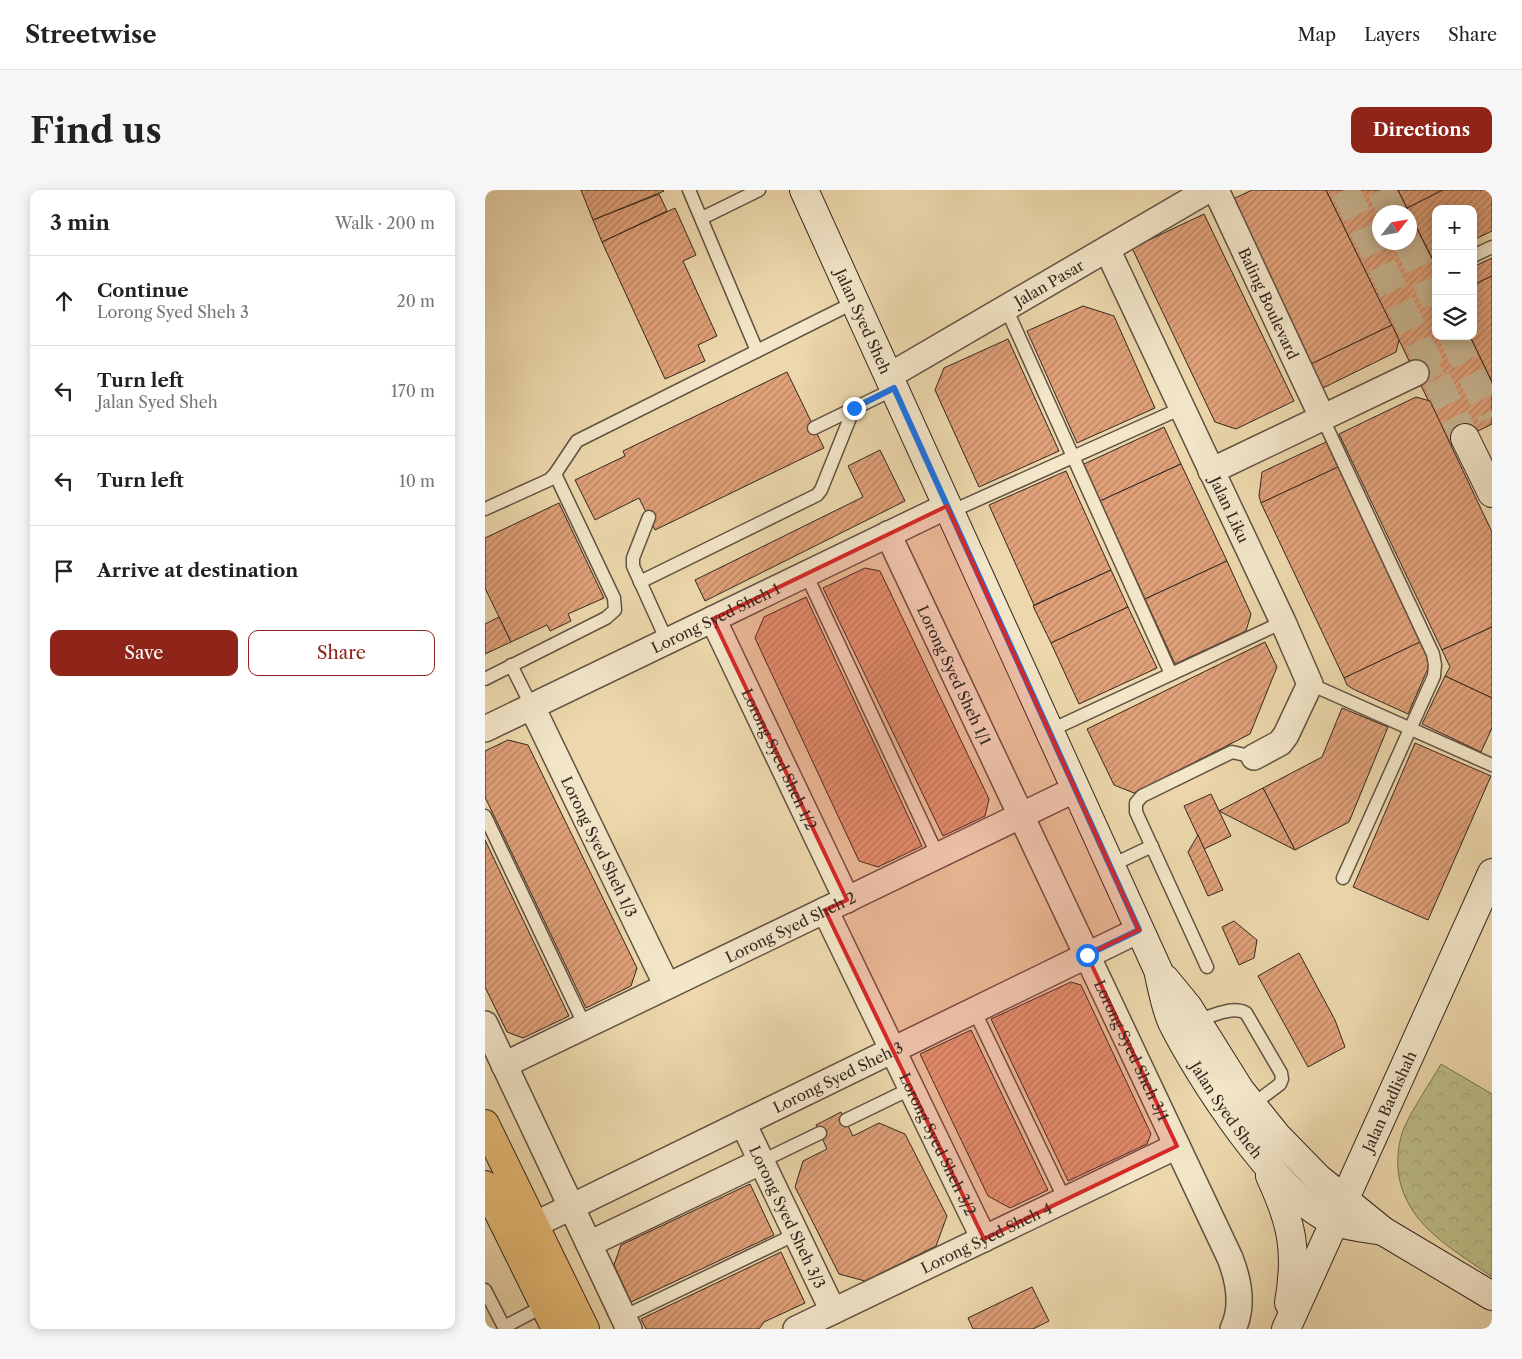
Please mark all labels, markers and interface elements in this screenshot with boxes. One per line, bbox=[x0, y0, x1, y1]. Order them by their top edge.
text: Streetwise bbox=[25, 20, 157, 49]
text: Map bbox=[1298, 24, 1336, 46]
text: Layers bbox=[1364, 24, 1420, 46]
text: Share bbox=[1448, 24, 1497, 46]
button: Directions bbox=[1351, 107, 1492, 153]
text: Find us bbox=[30, 109, 162, 152]
north arrow bbox=[1372, 205, 1417, 250]
map controls bbox=[1432, 205, 1477, 340]
button: + bbox=[1432, 205, 1477, 250]
text: 3 min bbox=[50, 210, 110, 235]
text: Walk · 200 m bbox=[335, 213, 435, 233]
street label: Baling Boulevard bbox=[1235, 244, 1303, 362]
button: − bbox=[1432, 250, 1477, 295]
street label: Jalan Pasar bbox=[1009, 255, 1088, 311]
street label: Jalan Syed Sheh bbox=[831, 264, 896, 377]
text: Continue bbox=[97, 279, 189, 302]
icon: ahead bbox=[50, 287, 78, 315]
text: 20 m bbox=[396, 291, 435, 311]
button: layers bbox=[1432, 295, 1477, 340]
text: Lorong Syed Sheh 3 bbox=[97, 302, 249, 322]
text: Turn left bbox=[97, 369, 184, 392]
icon: left bbox=[50, 377, 78, 405]
text: 170 m bbox=[391, 381, 435, 401]
text: Jalan Syed Sheh bbox=[97, 392, 218, 412]
route end bbox=[843, 397, 866, 420]
icon: left bbox=[50, 467, 78, 495]
text: Turn left bbox=[97, 469, 184, 492]
text: 10 m bbox=[399, 471, 435, 491]
street label: Jalan Liku bbox=[1205, 471, 1254, 546]
icon: arrive bbox=[50, 557, 78, 585]
text: Arrive at destination bbox=[97, 559, 298, 582]
street label: Lorong Syed Sheh 1 bbox=[648, 578, 784, 657]
street label: Lorong Syed Sheh 1/1 bbox=[914, 602, 996, 749]
button: Save bbox=[50, 630, 238, 676]
button: Share bbox=[248, 630, 435, 676]
street label: Lorong Syed Sheh 1/2 bbox=[738, 685, 822, 833]
street label: Lorong Syed Sheh 1/3 bbox=[557, 773, 642, 920]
street label: Lorong Syed Sheh 2 bbox=[722, 887, 859, 966]
route start bbox=[1076, 944, 1099, 967]
street label: Lorong Syed Sheh 3/1 bbox=[1090, 977, 1174, 1125]
street label: Lorong Syed Sheh 3 bbox=[770, 1037, 906, 1117]
street label: Jalan Badlishah bbox=[1357, 1047, 1420, 1156]
street label: Jalan Syed Sheh bbox=[1186, 1056, 1267, 1162]
street label: Lorong Syed Sheh 3/2 bbox=[896, 1070, 981, 1219]
street label: Lorong Syed Sheh 3/3 bbox=[746, 1142, 830, 1291]
street label: Lorong Syed Sheh 4 bbox=[918, 1198, 1055, 1277]

